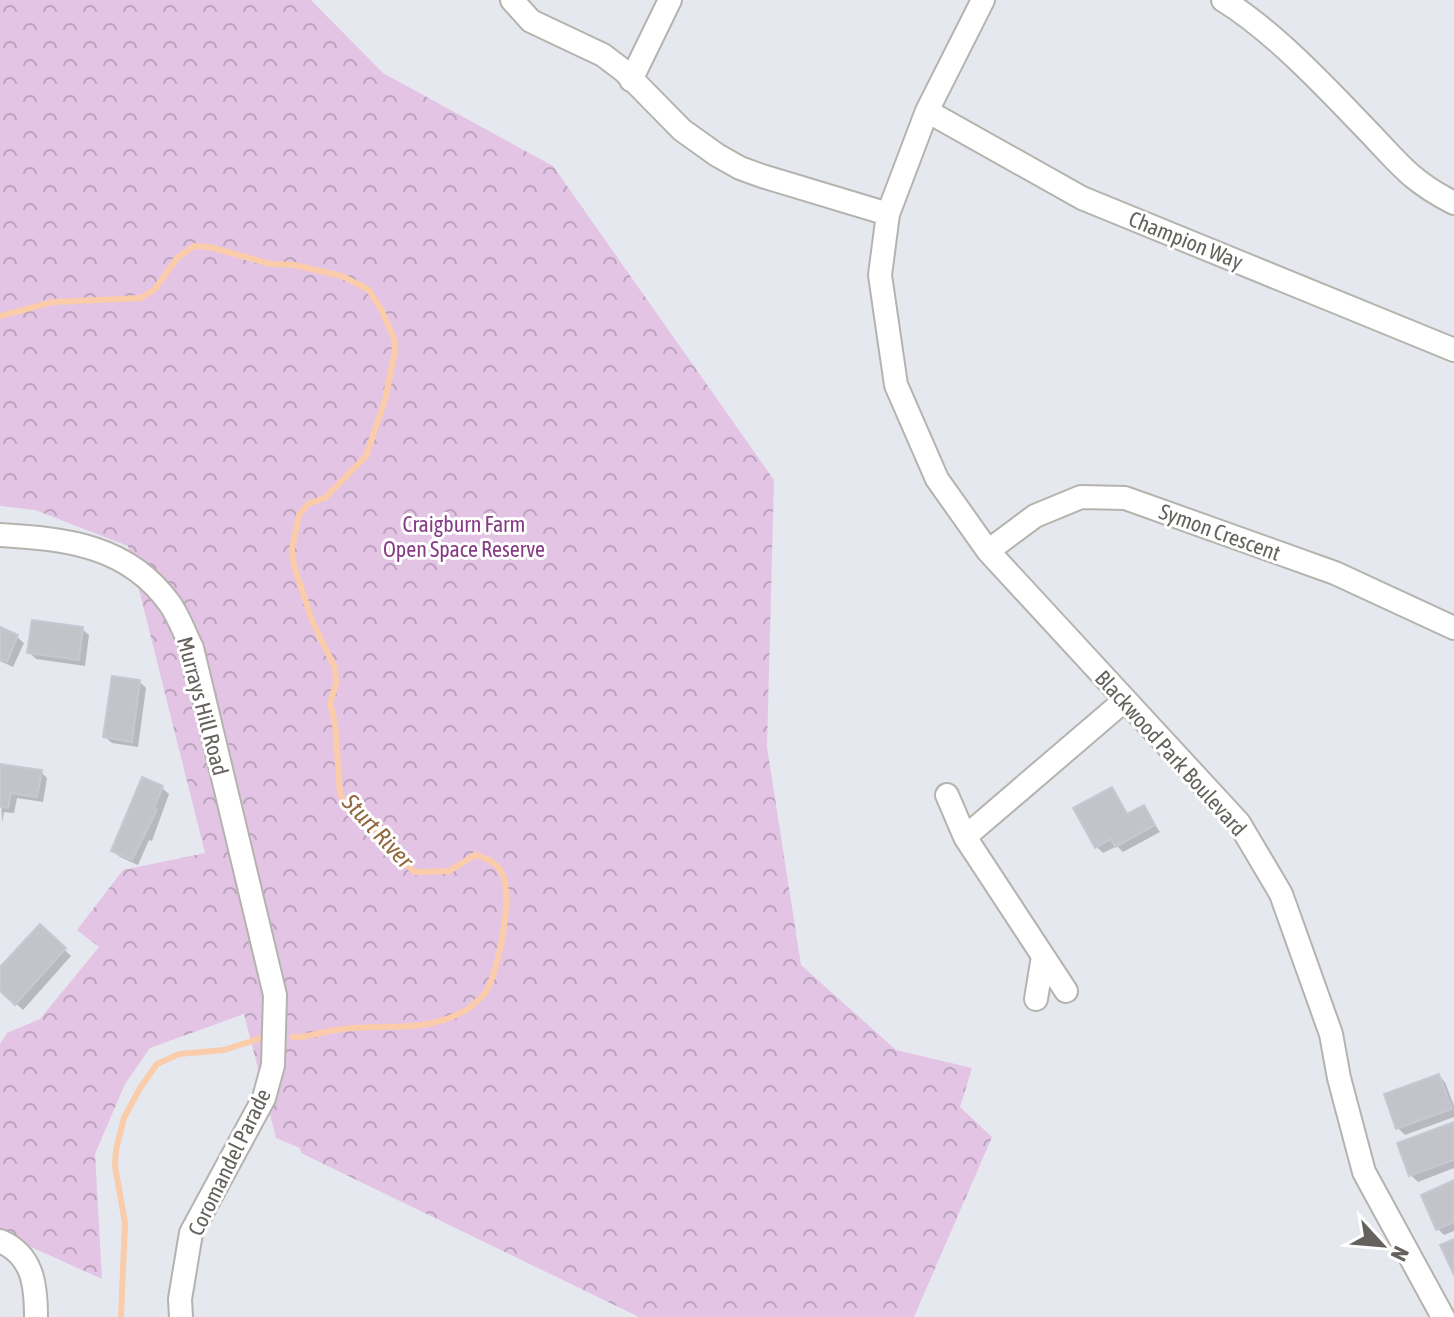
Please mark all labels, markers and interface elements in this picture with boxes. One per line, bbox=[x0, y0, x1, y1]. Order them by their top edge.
street label: Champion Way bbox=[1125, 205, 1247, 275]
street label: Symon Crescent bbox=[1156, 498, 1284, 566]
park label: Craigburn Farm Open Space Reserve bbox=[383, 511, 545, 562]
street label: Murrays Hill Road bbox=[172, 634, 234, 778]
street label: Blackwood Park Boulevard bbox=[1090, 665, 1252, 841]
water label: Sturt River bbox=[336, 788, 419, 874]
street label: Coromandel Parade bbox=[182, 1084, 276, 1240]
north arrow bbox=[1342, 1205, 1422, 1285]
text: N bbox=[1385, 1242, 1415, 1265]

